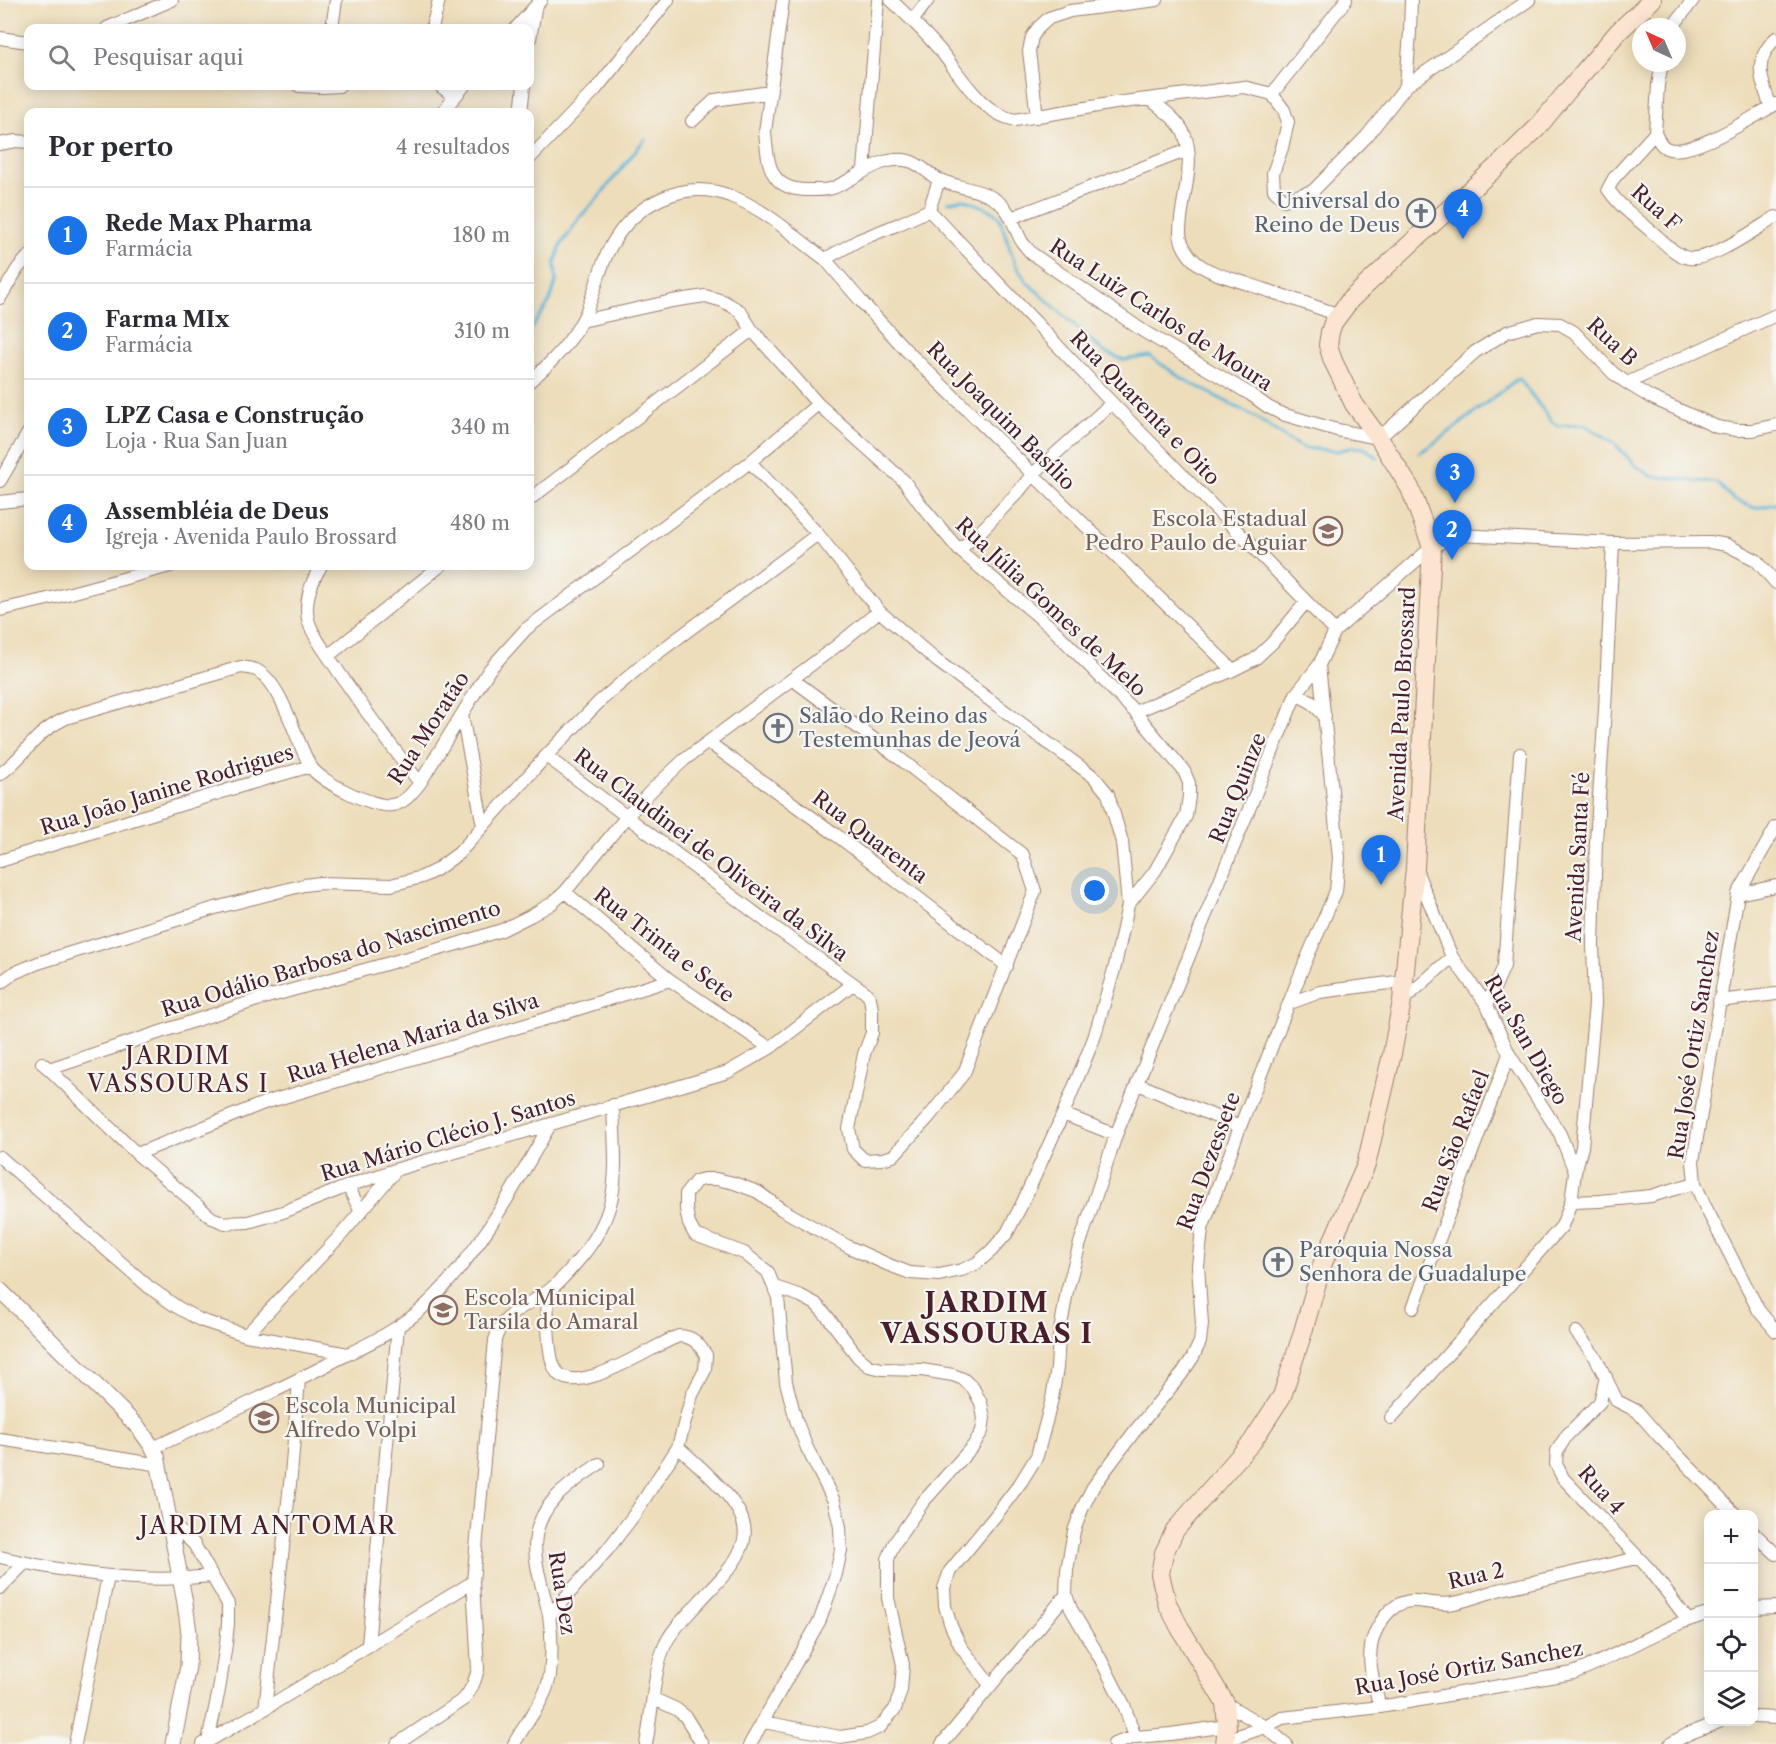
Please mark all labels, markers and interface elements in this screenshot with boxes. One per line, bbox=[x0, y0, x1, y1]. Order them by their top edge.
north arrow bbox=[1632, 18, 1686, 72]
search box bbox=[24, 24, 534, 90]
icon: search bbox=[45, 41, 78, 74]
text: Pesquisar aqui bbox=[93, 44, 243, 71]
text: Por perto bbox=[48, 131, 173, 163]
text: 4 resultados bbox=[396, 135, 510, 159]
street label: Rua F bbox=[1626, 179, 1687, 237]
place label: Universal do Reino de Deus bbox=[1254, 188, 1400, 237]
pin: 4 bbox=[1444, 190, 1482, 239]
church icon: Universal do Reino de Deus bbox=[1405, 197, 1437, 229]
text: Rede Max Pharma bbox=[105, 210, 312, 237]
text: 1 bbox=[63, 223, 72, 247]
text: 180 m bbox=[453, 223, 510, 247]
street label: Rua Luiz Carlos de Moura bbox=[1045, 233, 1278, 397]
text: Farmácia bbox=[105, 237, 193, 261]
text: Farma MIx bbox=[105, 306, 229, 333]
street label: Rua B bbox=[1582, 312, 1643, 371]
text: 2 bbox=[62, 319, 73, 343]
text: 310 m bbox=[454, 319, 510, 343]
street label: Rua Quarenta e Oito bbox=[1065, 325, 1226, 490]
text: Farmácia bbox=[105, 333, 193, 357]
street label: Rua Joaquim Basílio bbox=[922, 336, 1081, 495]
text: LPZ Casa e Construção bbox=[105, 402, 364, 429]
text: 3 bbox=[62, 415, 73, 439]
text: 340 m bbox=[451, 415, 510, 439]
text: Loja · Rua San Juan bbox=[105, 429, 288, 453]
pin: 3 bbox=[1436, 454, 1474, 503]
text: Assembléia de Deus bbox=[105, 498, 329, 525]
place label: Escola Estadual Pedro Paulo de Aguiar bbox=[1085, 506, 1307, 555]
pin: 2 bbox=[1432, 510, 1472, 560]
text: 4 bbox=[62, 511, 73, 535]
text: 480 m bbox=[450, 511, 510, 535]
street label: Rua Júlia Gomes de Melo bbox=[951, 512, 1152, 701]
school or university icon: Escola Estadual Pedro Paulo de Aguiar bbox=[1312, 515, 1344, 547]
text: Igreja · Avenida Paulo Brossard bbox=[105, 525, 397, 549]
street label: Avenida Paulo Brossard bbox=[1383, 586, 1420, 823]
street label: Rua Moratão bbox=[383, 667, 474, 789]
place label: Salão do Reino das Testemunhas de Jeová bbox=[799, 703, 1021, 752]
church icon: Salão do Reino das Testemunhas de Jeová bbox=[762, 712, 794, 744]
street label: Rua Quinze bbox=[1204, 729, 1271, 847]
street label: Rua João Janine Rodrigues bbox=[37, 739, 297, 840]
street label: Rua Claudinei de Oliveira da Silva bbox=[569, 743, 854, 967]
street label: Avenida Santa Fé bbox=[1561, 771, 1594, 944]
street label: Rua Quarenta bbox=[808, 785, 934, 889]
pin: 1 bbox=[1362, 836, 1400, 885]
your location bbox=[1080, 876, 1109, 905]
street label: Rua Trinta e Sete bbox=[589, 882, 740, 1007]
street label: Rua Odálio Barbosa do Nascimento bbox=[158, 895, 503, 1022]
street label: Rua José Ortiz Sanchez bbox=[1663, 929, 1724, 1161]
street label: Rua San Diego bbox=[1479, 970, 1574, 1109]
street label: Rua Helena Maria da Silva bbox=[284, 987, 542, 1088]
district label: JARDIM VASSOURAS I bbox=[86, 1041, 269, 1098]
street label: Rua São Rafael bbox=[1417, 1066, 1494, 1215]
street label: Rua Mário Clécio J. Santos bbox=[317, 1085, 578, 1186]
street label: Rua Dezessete bbox=[1172, 1088, 1245, 1233]
place label: Paróquia Nossa Senhora de Guadalupe bbox=[1299, 1237, 1527, 1286]
church icon: Paróquia Nossa Senhora de Guadalupe bbox=[1262, 1246, 1294, 1278]
place label: Escola Municipal Tarsila do Amaral bbox=[464, 1285, 639, 1334]
district label: JARDIM VASSOURAS I bbox=[880, 1286, 1093, 1350]
school or university icon: Escola Municipal Tarsila do Amaral bbox=[427, 1294, 459, 1326]
place label: Escola Municipal Alfredo Volpi bbox=[284, 1393, 456, 1442]
school or university icon: Escola Municipal Alfredo Volpi bbox=[248, 1402, 280, 1434]
street label: Rua 4 bbox=[1573, 1460, 1630, 1519]
map controls bbox=[1704, 1510, 1758, 1726]
button: + bbox=[1704, 1510, 1758, 1564]
district label: JARDIM ANTOMAR bbox=[135, 1511, 397, 1540]
street label: Rua Dez bbox=[544, 1549, 581, 1637]
street label: Rua 2 bbox=[1445, 1557, 1506, 1594]
button: − bbox=[1704, 1564, 1758, 1618]
button: locate bbox=[1704, 1618, 1758, 1672]
street label: Rua José Ortiz Sanchez bbox=[1353, 1635, 1585, 1700]
button: layers bbox=[1704, 1672, 1758, 1726]

